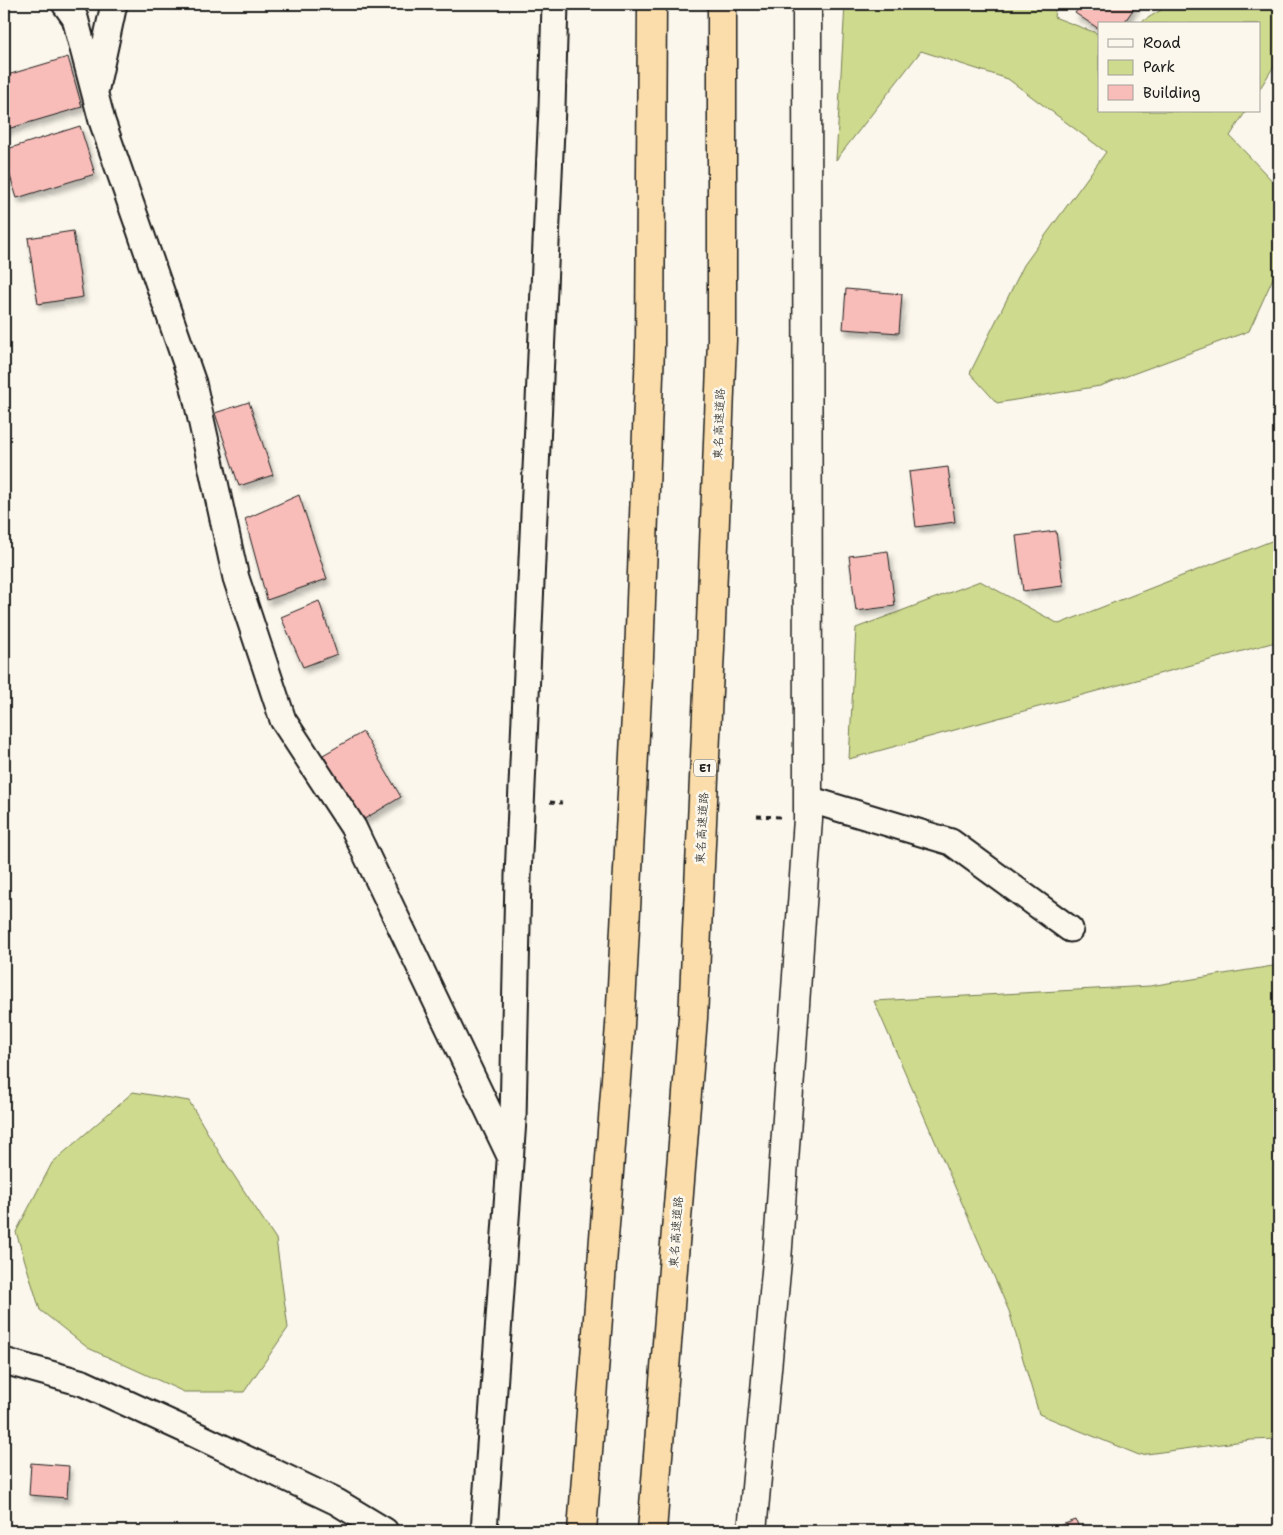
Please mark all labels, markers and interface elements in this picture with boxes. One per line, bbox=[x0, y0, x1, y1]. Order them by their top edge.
legend bbox=[1098, 22, 1260, 112]
text: Road bbox=[1143, 33, 1181, 53]
text: Park bbox=[1143, 57, 1175, 77]
text: Building bbox=[1143, 83, 1200, 103]
street label: 東名高速道路 bbox=[710, 388, 728, 460]
road number: E1 bbox=[694, 760, 716, 776]
street label: 東名高速道路 bbox=[692, 792, 712, 864]
street label: 東名高速道路 bbox=[666, 1196, 686, 1268]

